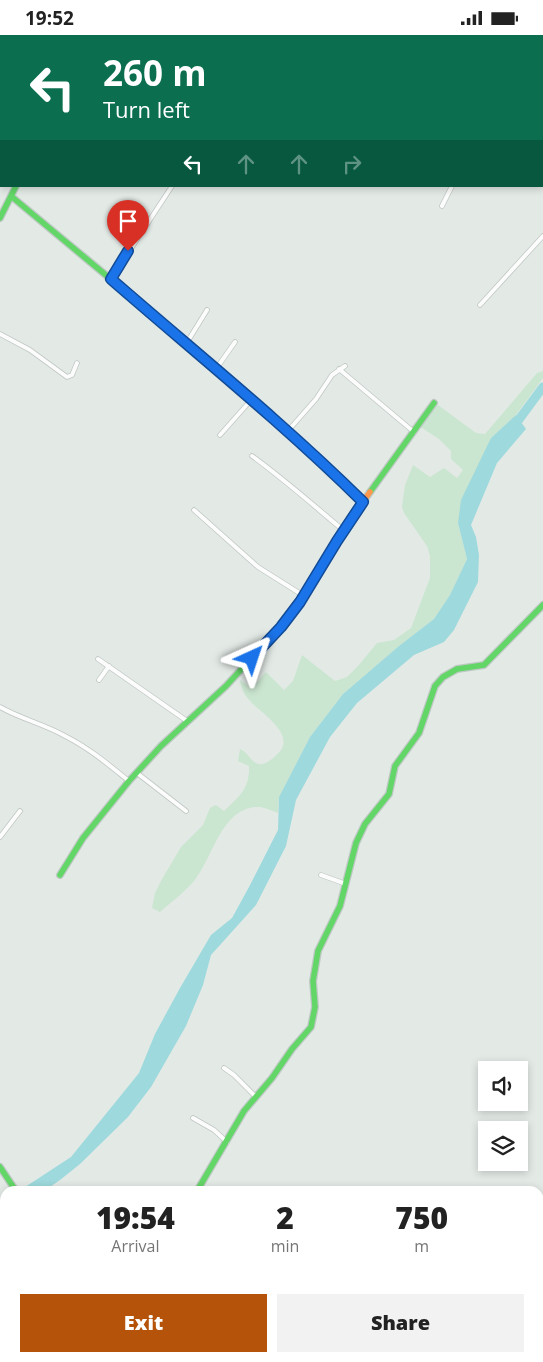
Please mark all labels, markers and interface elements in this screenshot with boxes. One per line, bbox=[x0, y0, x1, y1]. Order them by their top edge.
text: 19:52 bbox=[25, 5, 74, 31]
text: 260 m bbox=[103, 49, 207, 96]
icon: left bbox=[20, 55, 85, 120]
text: Turn left bbox=[103, 94, 190, 124]
icon: left bbox=[179, 150, 207, 178]
icon: ahead bbox=[232, 150, 260, 178]
icon: ahead bbox=[285, 150, 313, 178]
icon: right bbox=[338, 150, 366, 178]
pin bbox=[107, 200, 149, 251]
icon: arrive bbox=[114, 207, 142, 235]
position arrow bbox=[225, 631, 277, 683]
map controls bbox=[478, 1061, 528, 1171]
button: sound bbox=[478, 1061, 528, 1111]
button: layers bbox=[478, 1121, 528, 1171]
text: 19:54 bbox=[96, 1197, 175, 1238]
text: 2 bbox=[276, 1197, 294, 1238]
text: 750 bbox=[395, 1197, 448, 1238]
text: Arrival bbox=[111, 1235, 159, 1257]
text: min bbox=[271, 1235, 299, 1257]
text: m bbox=[414, 1235, 429, 1257]
button: Exit bbox=[20, 1294, 267, 1352]
button: Share bbox=[277, 1294, 524, 1352]

